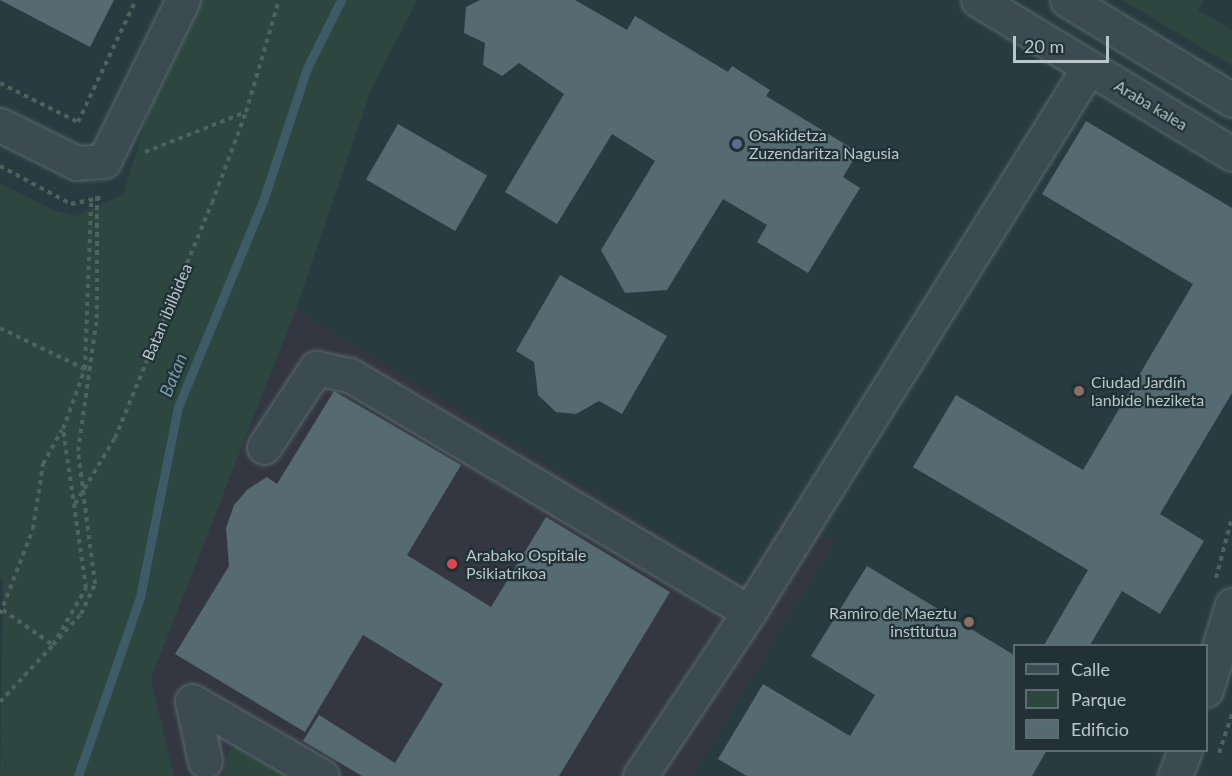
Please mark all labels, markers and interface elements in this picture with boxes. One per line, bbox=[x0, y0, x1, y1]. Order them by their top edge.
scale bar bbox=[1016, 24, 1112, 62]
text: 20 m bbox=[1024, 35, 1064, 57]
street label: Araba kalea bbox=[1111, 76, 1191, 134]
place label: Osakidetza Zuzendaritza Nagusia bbox=[749, 125, 899, 163]
marker: Osakidetza Zuzendaritza Nagusia bbox=[730, 137, 744, 151]
street label: Batan ibilbidea bbox=[138, 261, 196, 363]
water label: Batan bbox=[155, 350, 191, 400]
place label: Ciudad Jardín lanbide heziketa bbox=[1091, 372, 1204, 410]
marker: Ciudad Jardín lanbide heziketa bbox=[1072, 384, 1086, 398]
place label: Arabako Ospitale Psikiatrikoa bbox=[466, 545, 587, 583]
marker: Arabako Ospitale Psikiatrikoa bbox=[443, 555, 461, 573]
place label: Ramiro de Maeztu institutua bbox=[829, 603, 957, 641]
marker: Ramiro de Maeztu institutua bbox=[962, 615, 976, 629]
legend bbox=[1013, 644, 1208, 752]
text: Calle bbox=[1071, 658, 1110, 680]
text: Parque bbox=[1071, 688, 1126, 710]
text: Edificio bbox=[1071, 718, 1129, 740]

